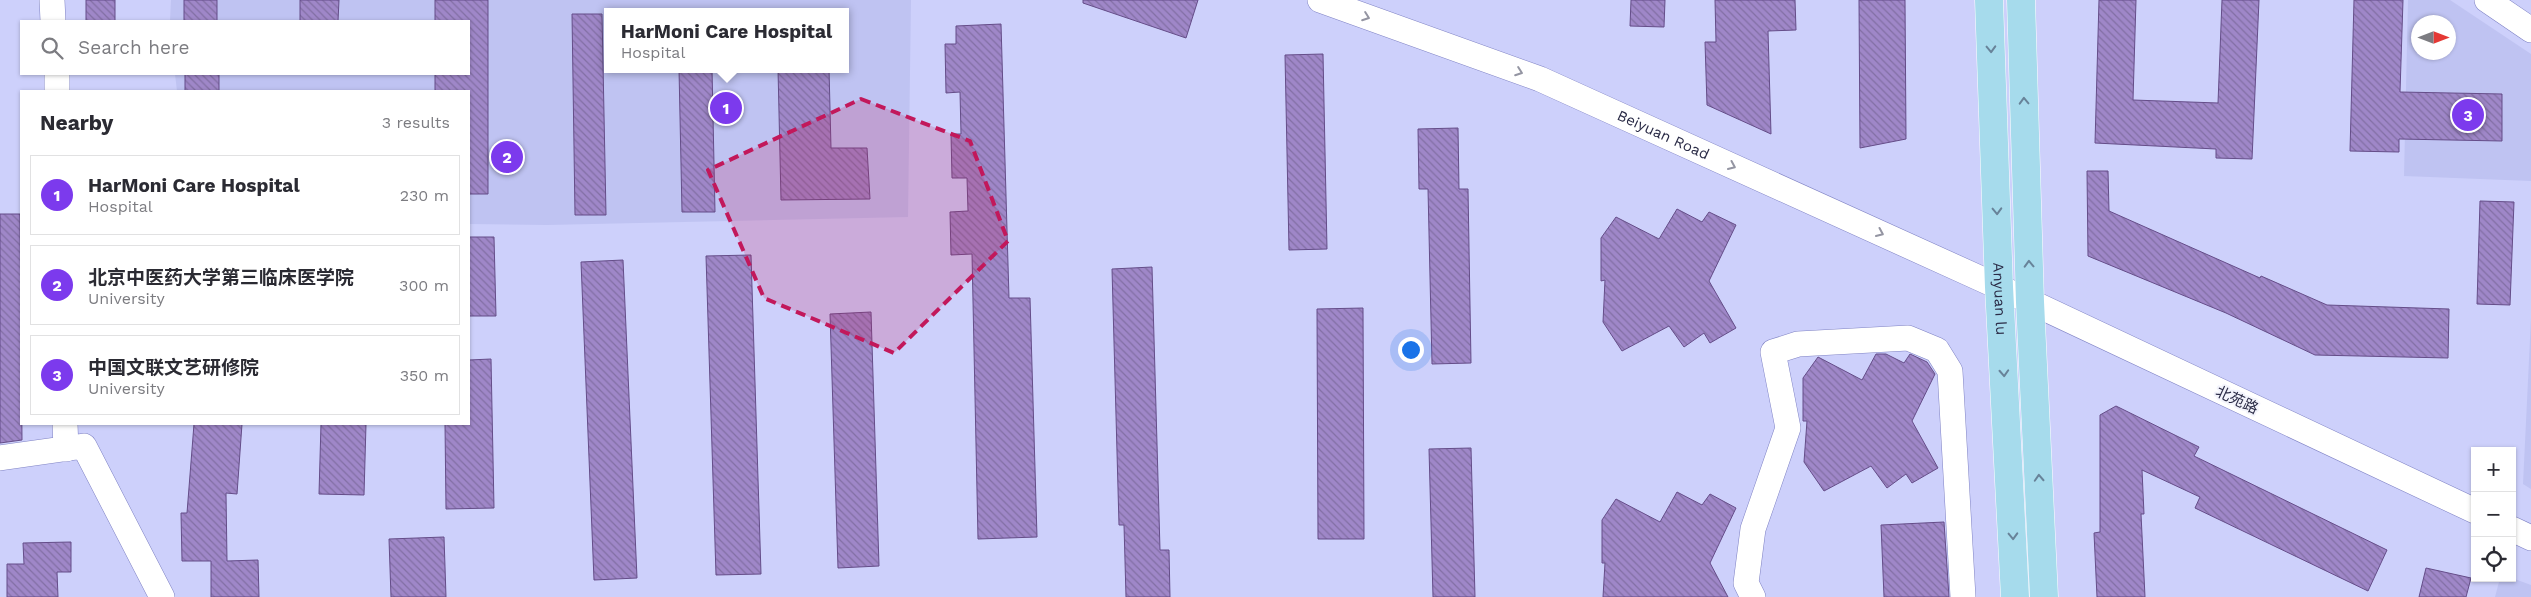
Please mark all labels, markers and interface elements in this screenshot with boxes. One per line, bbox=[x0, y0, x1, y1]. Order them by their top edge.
popup bbox=[604, 8, 849, 73]
one-way arrow bbox=[1362, 11, 1370, 21]
north arrow bbox=[2411, 15, 2456, 60]
search box bbox=[20, 20, 470, 75]
text: HarMoni Care Hospital bbox=[621, 20, 832, 43]
icon: search bbox=[38, 34, 66, 62]
text: Search here bbox=[78, 36, 189, 59]
text: Hospital bbox=[621, 43, 685, 62]
one-way arrow bbox=[1985, 45, 1996, 53]
one-way arrow bbox=[1514, 66, 1523, 76]
pin: 1 bbox=[710, 89, 742, 127]
pin: 3 bbox=[2452, 96, 2484, 134]
one-way arrow bbox=[2019, 97, 2029, 104]
street label: Beiyuan Road bbox=[1614, 106, 1712, 163]
text: Nearby bbox=[40, 110, 113, 135]
text: 3 results bbox=[382, 113, 450, 132]
pin: 2 bbox=[491, 138, 523, 176]
one-way arrow bbox=[1727, 160, 1736, 170]
text: HarMoni Care Hospital bbox=[88, 174, 300, 197]
text: 1 bbox=[54, 186, 60, 205]
text: 230 m bbox=[400, 186, 449, 205]
text: Hospital bbox=[88, 197, 153, 216]
one-way arrow bbox=[1991, 207, 2002, 215]
one-way arrow bbox=[1875, 227, 1884, 237]
one-way arrow bbox=[2023, 259, 2034, 267]
street label: Anyuan lu bbox=[1989, 262, 2010, 336]
text: 北京中医药大学第三临床医学院 bbox=[88, 266, 354, 289]
text: 2 bbox=[52, 276, 62, 295]
text: 300 m bbox=[399, 276, 449, 295]
text: University bbox=[88, 289, 165, 308]
your location bbox=[1398, 337, 1424, 363]
text: 中国文联文艺研修院 bbox=[88, 356, 259, 379]
text: 3 bbox=[52, 366, 62, 385]
text: 350 m bbox=[400, 366, 449, 385]
one-way arrow bbox=[1999, 370, 2010, 378]
text: University bbox=[88, 379, 165, 398]
street label: 北苑路 bbox=[2213, 382, 2261, 418]
map controls bbox=[2471, 447, 2516, 582]
button: + bbox=[2471, 447, 2516, 492]
one-way arrow bbox=[2033, 474, 2044, 482]
button: − bbox=[2471, 492, 2516, 537]
one-way arrow bbox=[2007, 532, 2018, 540]
button: locate bbox=[2471, 537, 2516, 582]

